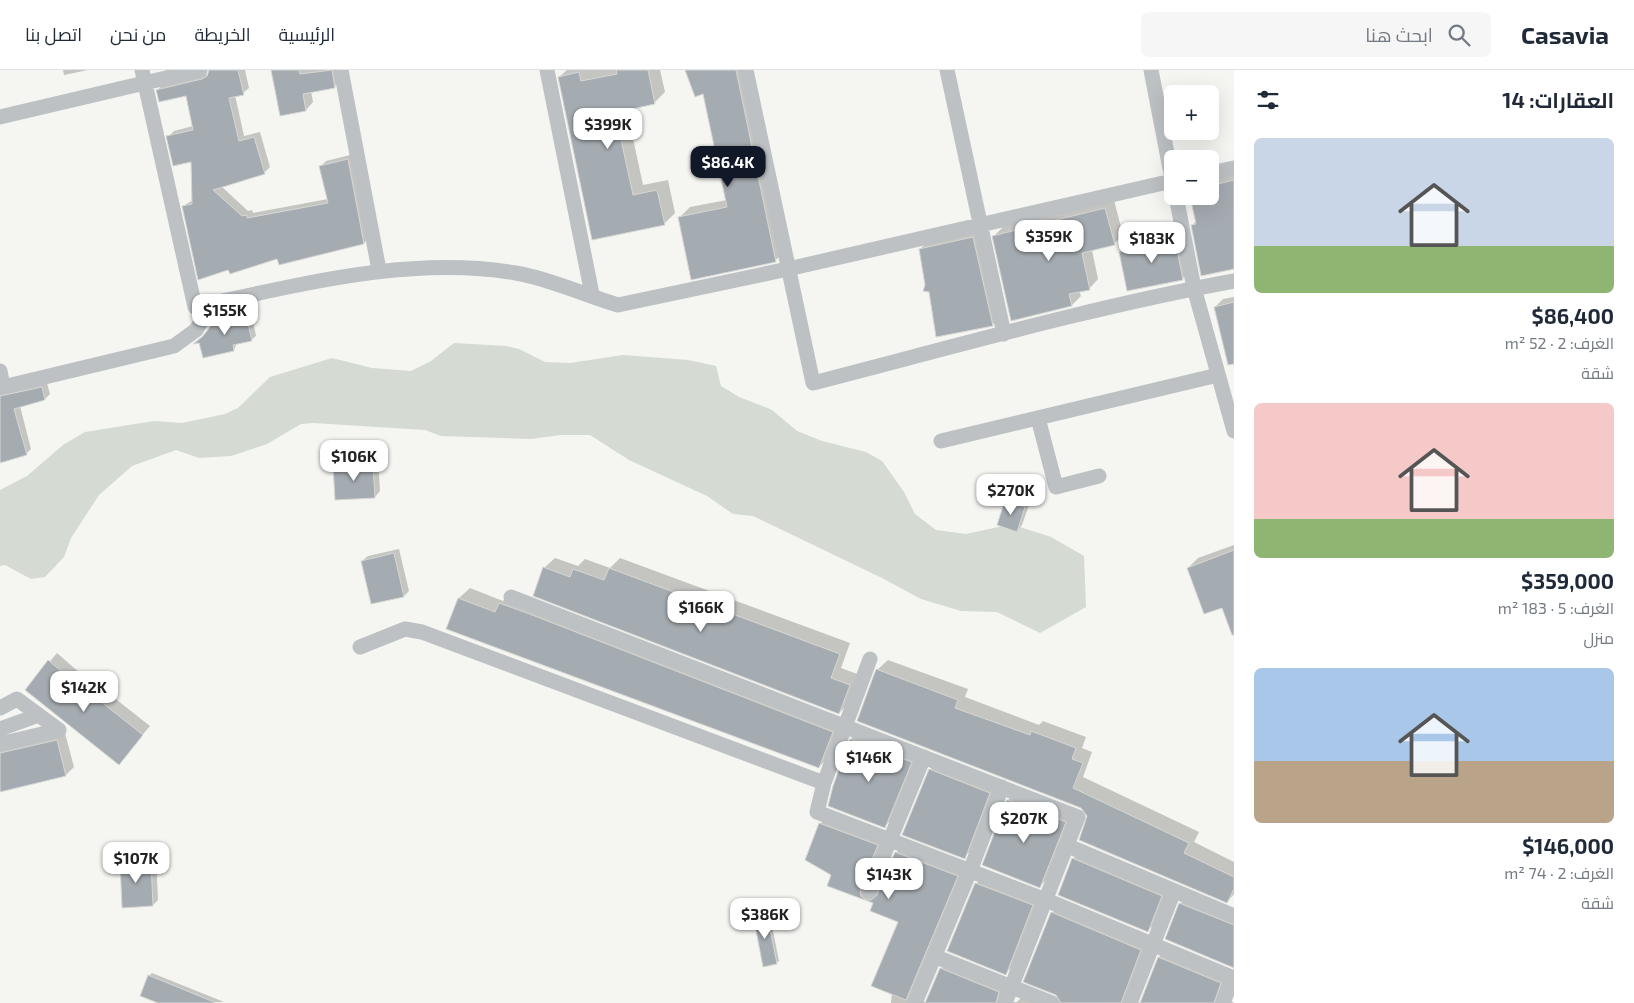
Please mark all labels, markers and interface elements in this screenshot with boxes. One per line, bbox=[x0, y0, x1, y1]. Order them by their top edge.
search box bbox=[1141, 12, 1491, 57]
text: Casavia bbox=[1521, 20, 1609, 49]
icon: search bbox=[1445, 21, 1473, 49]
text: اتصل بنا bbox=[25, 23, 82, 45]
text: من نحن bbox=[110, 23, 166, 45]
text: الخريطة bbox=[194, 23, 251, 45]
text: الرئيسية bbox=[279, 23, 335, 45]
text: ابحث هنا bbox=[1365, 23, 1433, 46]
map controls bbox=[1164, 85, 1219, 205]
button: + bbox=[1164, 85, 1219, 140]
icon: filters bbox=[1254, 86, 1282, 114]
text: العقارات: 14 bbox=[1502, 87, 1614, 112]
pin: $399K bbox=[573, 108, 643, 150]
text: $399K bbox=[584, 114, 632, 133]
pin: $86.4K bbox=[687, 146, 769, 188]
button: − bbox=[1164, 150, 1219, 205]
text: $86.4K bbox=[702, 152, 754, 171]
icon: home bbox=[1389, 170, 1479, 260]
pin: $359K bbox=[1014, 220, 1084, 262]
pin: $183K bbox=[1117, 222, 1187, 264]
text: $359K bbox=[1026, 226, 1072, 245]
text: $183K bbox=[1129, 228, 1175, 247]
pin: $155K bbox=[190, 294, 260, 336]
text: $155K bbox=[203, 300, 247, 319]
text: $86,400 bbox=[1531, 303, 1614, 328]
text: الغرف: 2 · 52 m² bbox=[1505, 333, 1614, 352]
text: شقة bbox=[1581, 363, 1614, 382]
icon: home bbox=[1389, 435, 1479, 525]
pin: $106K bbox=[319, 440, 389, 482]
text: $106K bbox=[331, 446, 377, 465]
pin: $270K bbox=[976, 474, 1046, 516]
text: $270K bbox=[987, 480, 1035, 499]
text: $359,000 bbox=[1521, 568, 1614, 593]
pin: $166K bbox=[666, 590, 736, 633]
text: $166K bbox=[678, 597, 724, 616]
text: الغرف: 5 · 183 m² bbox=[1498, 598, 1614, 617]
text: منزل bbox=[1584, 628, 1614, 647]
pin: $142K bbox=[49, 670, 119, 713]
text: $142K bbox=[61, 677, 107, 696]
icon: home bbox=[1389, 700, 1479, 790]
pin: $146K bbox=[834, 740, 904, 783]
text: $146K bbox=[846, 747, 892, 766]
pin: $207K bbox=[989, 802, 1059, 844]
text: $207K bbox=[1000, 808, 1048, 827]
text: $146,000 bbox=[1522, 833, 1614, 858]
pin: $107K bbox=[101, 842, 171, 884]
text: $107K bbox=[114, 848, 158, 867]
pin: $143K bbox=[854, 858, 924, 900]
text: الغرف: 2 · 74 m² bbox=[1504, 863, 1614, 882]
text: $143K bbox=[866, 864, 912, 883]
text: شقة bbox=[1581, 893, 1614, 912]
pin: $386K bbox=[730, 898, 800, 940]
text: $386K bbox=[741, 904, 789, 923]

